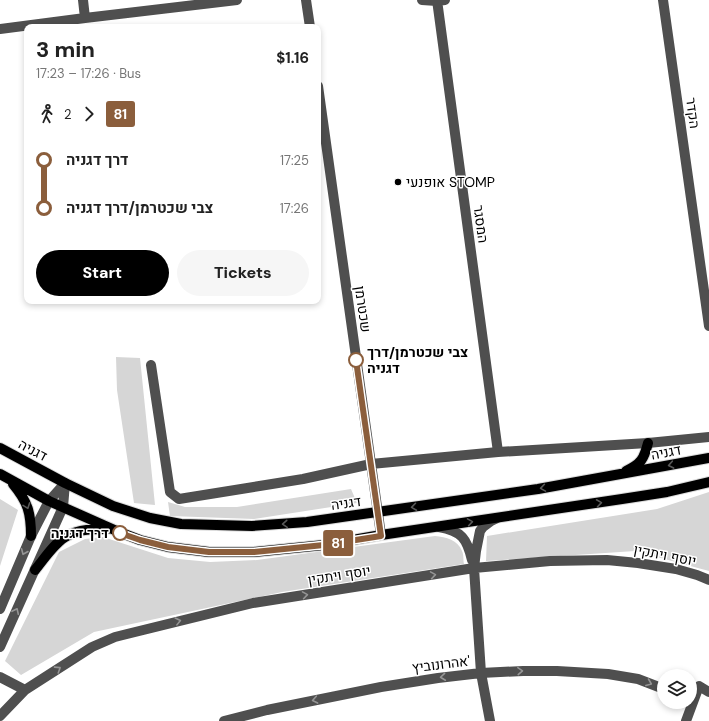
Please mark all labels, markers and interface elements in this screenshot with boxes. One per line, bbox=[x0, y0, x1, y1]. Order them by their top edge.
text: 3 min bbox=[36, 35, 95, 64]
text: $1.16 bbox=[276, 48, 309, 68]
text: 17:23 – 17:26 · Bus bbox=[36, 65, 141, 82]
street label: הקדר bbox=[682, 96, 704, 130]
icon: walk bbox=[36, 103, 58, 125]
icon: forward bbox=[78, 103, 100, 125]
text: 81 bbox=[114, 105, 127, 123]
text: 2 bbox=[64, 106, 72, 123]
text: דרך דגניה bbox=[66, 150, 129, 170]
text: 17:25 bbox=[280, 152, 309, 169]
place label: אופנעי STOMP bbox=[406, 173, 495, 191]
marker: אופנעי STOMP bbox=[393, 177, 403, 187]
text: צבי שכטרמן/דרך דגניה bbox=[66, 198, 213, 218]
text: 17:26 bbox=[280, 200, 309, 217]
street label: המסגר bbox=[469, 204, 493, 244]
button: Start bbox=[36, 250, 169, 296]
button: Tickets bbox=[177, 250, 309, 296]
street label: שכטרמן bbox=[351, 284, 375, 334]
place label: צבי שכטרמן/דרך דגניה bbox=[367, 343, 468, 377]
marker: צבי שכטרמן/דרך דגניה bbox=[348, 352, 364, 368]
street label: דגניה bbox=[15, 435, 51, 465]
street label: דגניה bbox=[649, 440, 683, 464]
one-way arrow bbox=[668, 461, 674, 469]
one-way arrow bbox=[540, 483, 546, 492]
street label: דגניה bbox=[330, 492, 362, 514]
one-way arrow bbox=[595, 499, 602, 508]
one-way arrow bbox=[22, 502, 30, 509]
one-way arrow bbox=[411, 502, 417, 511]
one-way arrow bbox=[467, 518, 473, 527]
one-way arrow bbox=[282, 520, 288, 528]
place label: דרך דגניה bbox=[51, 524, 109, 542]
marker: דרך דגניה bbox=[112, 525, 128, 541]
line badge: 81 bbox=[320, 530, 356, 556]
text: 81 bbox=[331, 534, 345, 552]
street label: יוסף ויתקין bbox=[632, 540, 698, 570]
one-way arrow bbox=[21, 547, 29, 555]
street label: יוסף ויתקין bbox=[306, 561, 372, 589]
one-way arrow bbox=[430, 571, 436, 580]
one-way arrow bbox=[302, 591, 308, 599]
one-way arrow bbox=[11, 608, 19, 616]
one-way arrow bbox=[174, 618, 181, 626]
street label: אהרונוביץ' bbox=[411, 651, 471, 677]
one-way arrow bbox=[54, 666, 61, 673]
one-way arrow bbox=[517, 667, 523, 675]
map controls bbox=[657, 669, 697, 709]
button: layers bbox=[657, 669, 697, 709]
one-way arrow bbox=[439, 672, 446, 681]
one-way arrow bbox=[645, 679, 652, 687]
one-way arrow bbox=[311, 695, 318, 704]

